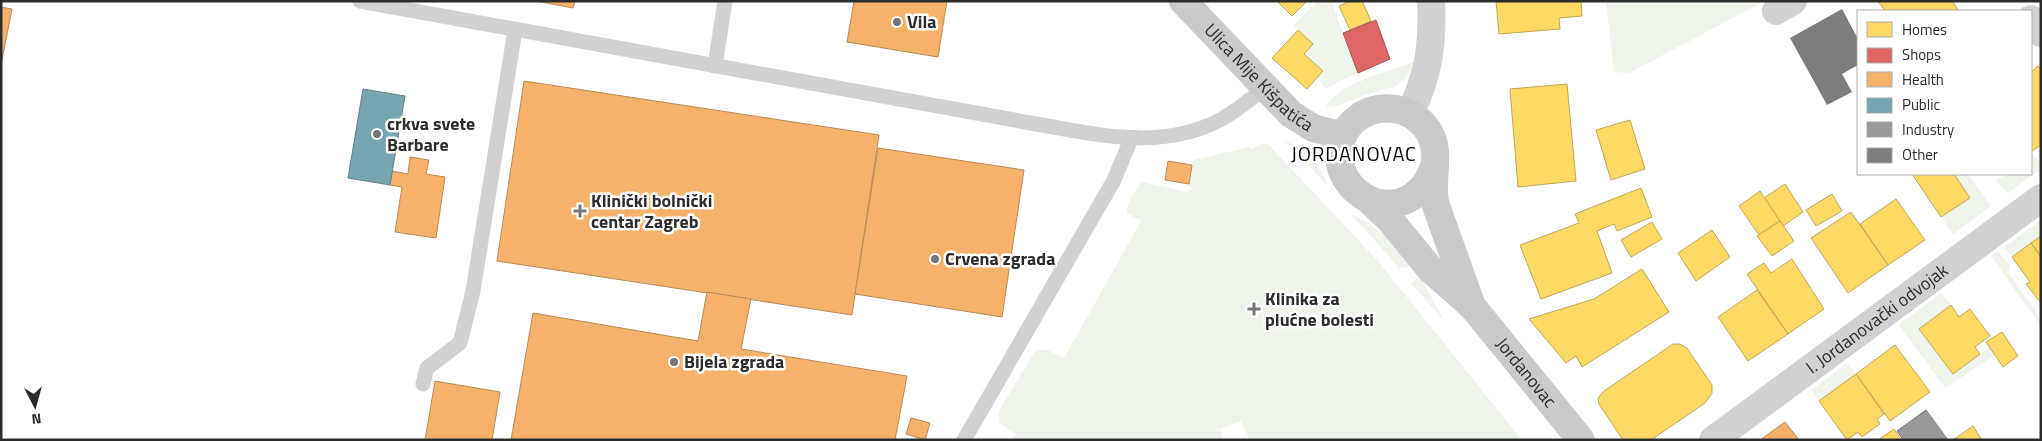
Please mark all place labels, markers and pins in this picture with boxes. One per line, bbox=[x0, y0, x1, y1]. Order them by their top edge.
place label: Vila bbox=[907, 8, 937, 35]
marker: Vila bbox=[891, 16, 903, 28]
place label: crkva svete Barbare bbox=[387, 110, 475, 158]
marker: crkva svete Barbare bbox=[371, 128, 383, 140]
place label: Klinički bolnički centar Zagreb bbox=[591, 187, 712, 235]
marker: Klinički bolnički centar Zagreb bbox=[573, 204, 587, 218]
place label: Crvena zgrada bbox=[945, 245, 1055, 272]
marker: Crvena zgrada bbox=[929, 253, 941, 265]
place label: Klinika za plućne bolesti bbox=[1265, 285, 1374, 333]
marker: Klinika za plućne bolesti bbox=[1247, 302, 1261, 316]
place label: Bijela zgrada bbox=[684, 348, 784, 375]
marker: Bijela zgrada bbox=[668, 356, 680, 368]

